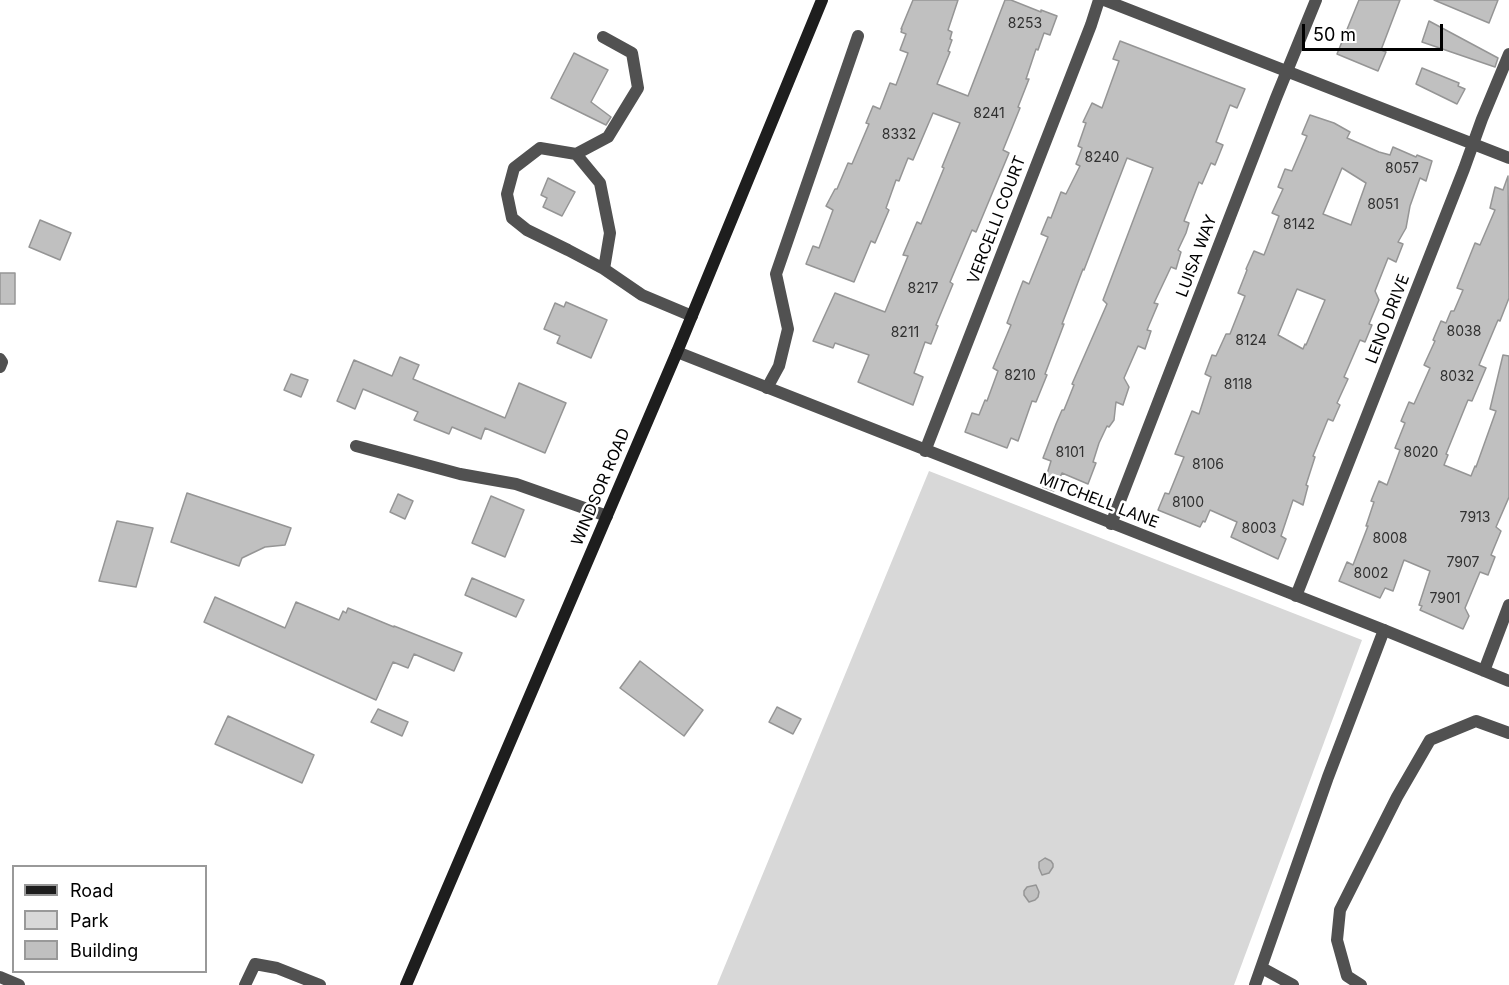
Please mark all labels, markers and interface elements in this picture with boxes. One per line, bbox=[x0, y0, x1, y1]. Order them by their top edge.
scale bar bbox=[1305, 12, 1446, 50]
house number: 8253 bbox=[1008, 16, 1042, 32]
text: 50 m bbox=[1313, 24, 1356, 45]
house number: 8241 bbox=[973, 106, 1005, 122]
house number: 8332 bbox=[882, 127, 916, 143]
house number: 8240 bbox=[1085, 150, 1119, 166]
street label: VERCELLI COURT bbox=[964, 153, 1030, 287]
house number: 8057 bbox=[1385, 161, 1419, 177]
house number: 8051 bbox=[1367, 197, 1399, 213]
street label: LUISA WAY bbox=[1173, 212, 1221, 300]
house number: 8142 bbox=[1283, 217, 1315, 233]
street label: LENO DRIVE bbox=[1362, 272, 1414, 366]
house number: 8217 bbox=[908, 281, 938, 297]
house number: 8038 bbox=[1447, 324, 1481, 340]
house number: 8211 bbox=[891, 325, 919, 341]
house number: 8124 bbox=[1235, 333, 1267, 349]
house number: 8210 bbox=[1004, 368, 1036, 384]
house number: 8032 bbox=[1440, 369, 1474, 385]
house number: 8118 bbox=[1224, 377, 1252, 393]
street label: WINDSOR ROAD bbox=[568, 425, 634, 549]
house number: 8101 bbox=[1056, 445, 1084, 461]
house number: 8020 bbox=[1404, 445, 1438, 461]
house number: 8106 bbox=[1192, 457, 1224, 473]
street label: MITCHELL LANE bbox=[1037, 469, 1161, 533]
house number: 8100 bbox=[1172, 495, 1204, 511]
house number: 7913 bbox=[1460, 510, 1490, 526]
house number: 8003 bbox=[1242, 521, 1276, 537]
house number: 8008 bbox=[1373, 531, 1407, 547]
house number: 7907 bbox=[1447, 555, 1479, 571]
house number: 8002 bbox=[1354, 566, 1388, 582]
house number: 7901 bbox=[1430, 591, 1460, 607]
legend bbox=[12, 865, 207, 973]
text: Road bbox=[70, 880, 113, 901]
text: Park bbox=[70, 910, 109, 931]
text: Building bbox=[70, 940, 138, 961]

